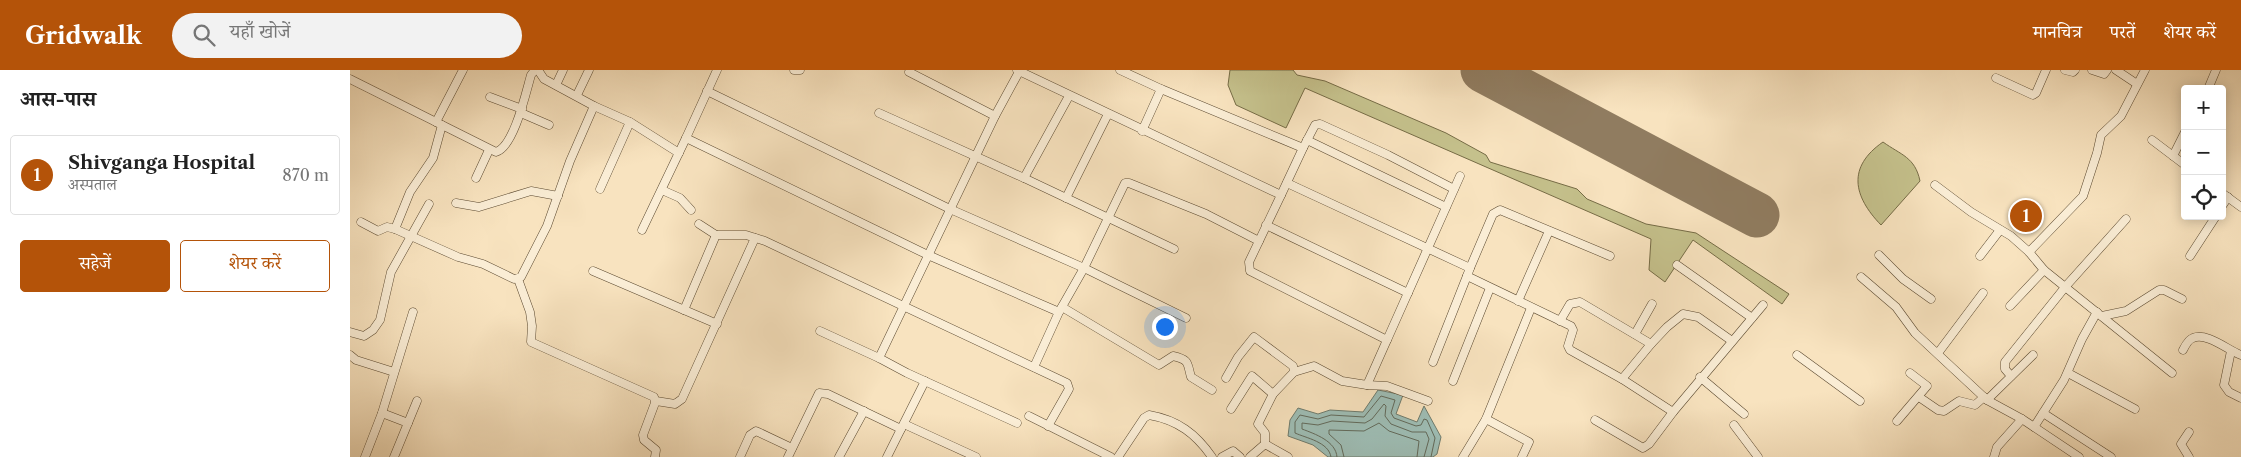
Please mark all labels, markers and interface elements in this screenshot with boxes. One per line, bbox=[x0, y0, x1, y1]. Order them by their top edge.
search box bbox=[172, 13, 522, 58]
text: यहाँ खोजें bbox=[230, 20, 291, 43]
text: Gridwalk bbox=[25, 21, 142, 50]
icon: search bbox=[190, 21, 218, 49]
text: मानचित्र bbox=[2033, 21, 2082, 43]
text: परतें bbox=[2110, 21, 2136, 43]
text: शेयर करें bbox=[2164, 21, 2216, 43]
map controls bbox=[2181, 85, 2226, 220]
button: + bbox=[2181, 85, 2226, 130]
text: आस-पास bbox=[20, 86, 96, 111]
button: − bbox=[2181, 130, 2226, 175]
text: Shivganga Hospital bbox=[68, 151, 255, 174]
text: 1 bbox=[33, 165, 41, 185]
text: 870 m bbox=[282, 165, 329, 185]
text: अस्पताल bbox=[68, 174, 117, 194]
button: locate bbox=[2181, 175, 2226, 220]
pin: 1 bbox=[2010, 197, 2042, 235]
button: सहेजें bbox=[20, 240, 170, 292]
button: शेयर करें bbox=[180, 240, 330, 292]
your location bbox=[1152, 314, 1178, 340]

